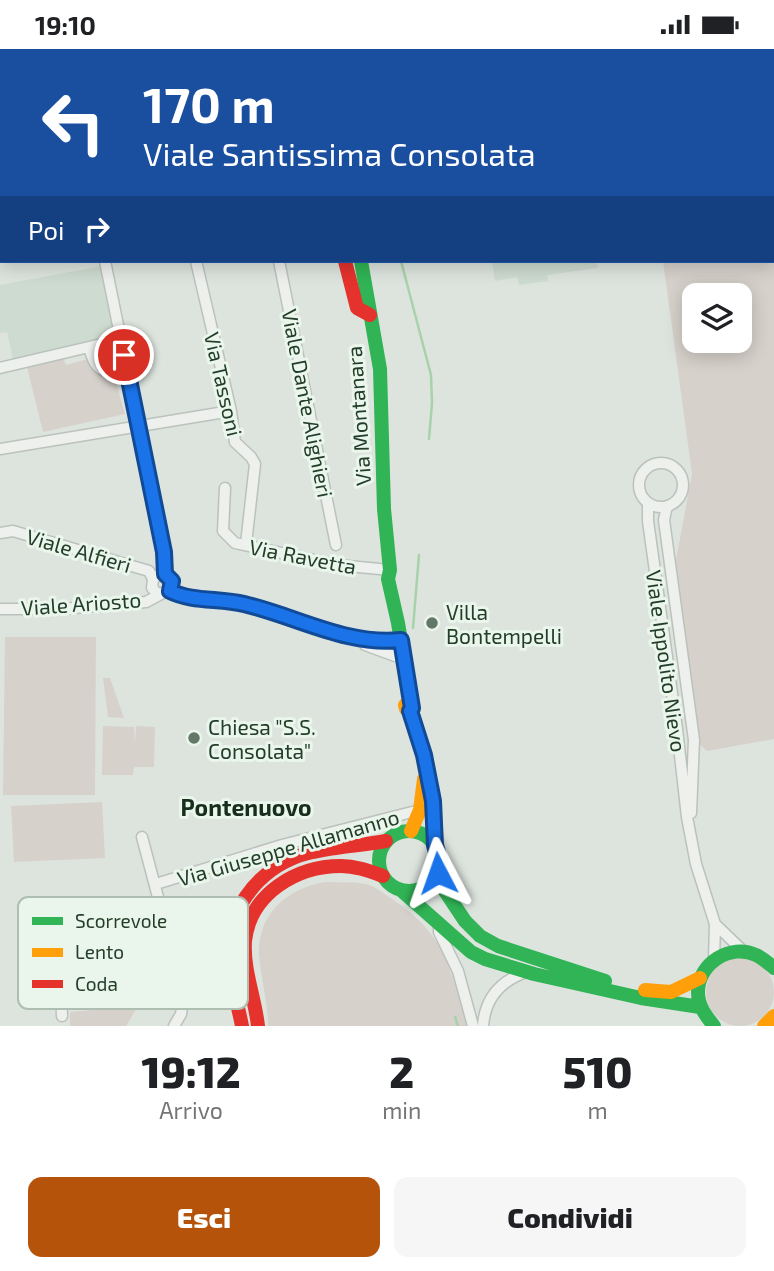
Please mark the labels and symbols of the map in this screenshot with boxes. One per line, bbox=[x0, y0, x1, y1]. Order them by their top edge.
street label: Viale Dante Alighieri bbox=[277, 307, 339, 499]
pin bbox=[94, 325, 154, 385]
street label: Via Tassoni bbox=[200, 329, 248, 439]
street label: Via Montanara bbox=[341, 345, 375, 487]
street label: Viale Alfieri bbox=[24, 523, 134, 577]
street label: Via Ravetta bbox=[247, 533, 359, 579]
street label: Viale Ippolito Nievo bbox=[642, 568, 692, 754]
street label: Viale Ariosto bbox=[20, 586, 142, 620]
place label: Villa Bontempelli bbox=[446, 599, 562, 648]
marker: Villa Bontempelli bbox=[424, 615, 440, 631]
place label: Chiesa "S.S. Consolata" bbox=[208, 714, 316, 763]
marker: Chiesa "S.S. Consolata" bbox=[186, 730, 202, 746]
district label: Pontenuovo bbox=[180, 793, 312, 821]
street label: Via Giuseppe Allamanno bbox=[174, 803, 402, 891]
position arrow bbox=[401, 836, 475, 910]
legend bbox=[18, 897, 248, 1009]
text: Scorrevole bbox=[75, 909, 167, 932]
text: Lento bbox=[75, 940, 124, 963]
text: Coda bbox=[75, 972, 118, 995]

